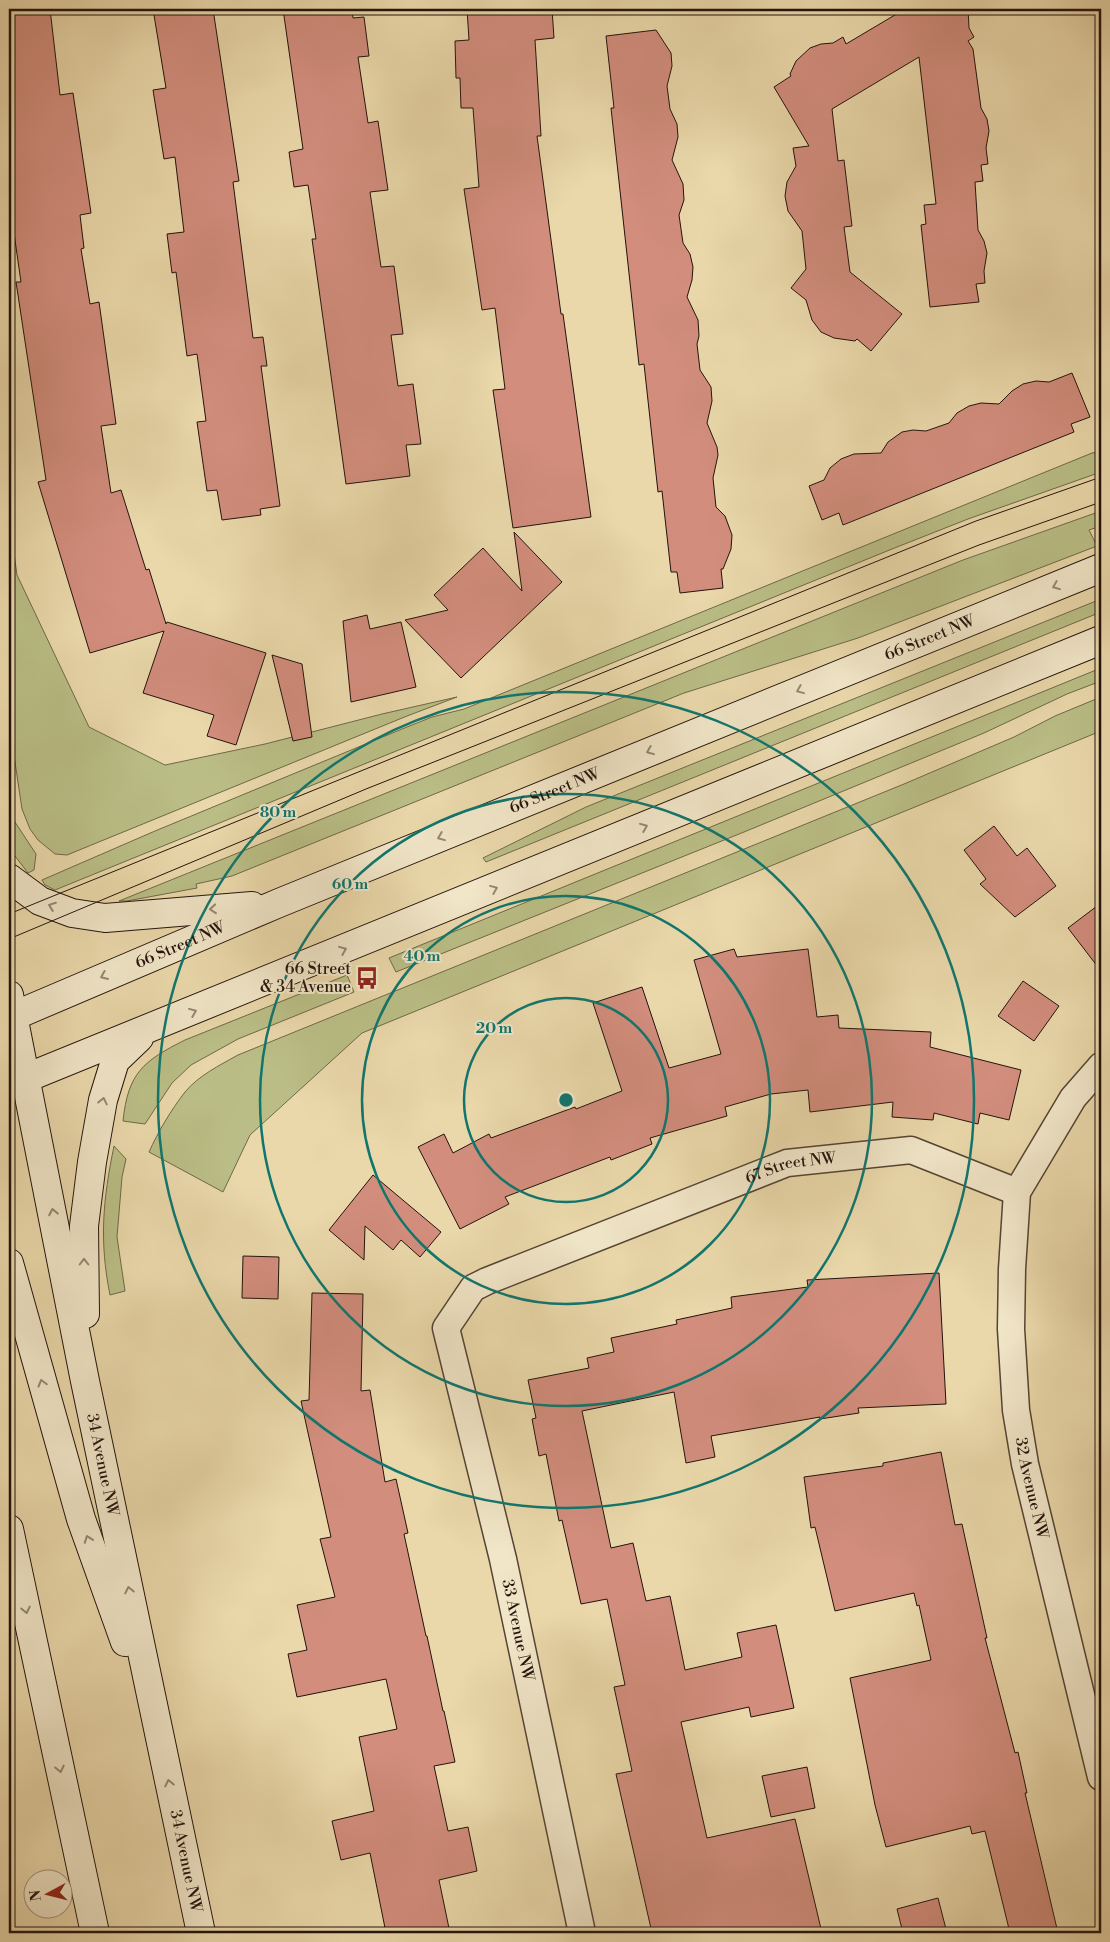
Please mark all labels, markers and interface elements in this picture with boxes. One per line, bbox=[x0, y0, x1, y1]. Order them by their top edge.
one-way arrow bbox=[1052, 579, 1061, 590]
street label: 66 Street NW bbox=[881, 610, 978, 665]
one-way arrow bbox=[797, 684, 805, 694]
one-way arrow bbox=[646, 745, 655, 755]
street label: 66 Street NW bbox=[506, 763, 603, 818]
text: 80 m bbox=[260, 803, 297, 822]
one-way arrow bbox=[639, 823, 648, 833]
one-way arrow bbox=[437, 831, 446, 842]
text: 60 m bbox=[332, 875, 369, 894]
one-way arrow bbox=[489, 884, 497, 894]
one-way arrow bbox=[48, 902, 57, 912]
one-way arrow bbox=[208, 903, 216, 914]
street label: 66 Street NW bbox=[132, 917, 229, 973]
one-way arrow bbox=[338, 946, 347, 956]
text: 40 m bbox=[403, 947, 441, 966]
place label: 66 Street & 34 Avenue bbox=[260, 959, 351, 997]
bus stop icon: 66 Street & 34 Avenue bbox=[354, 965, 380, 991]
one-way arrow bbox=[101, 971, 109, 981]
one-way arrow bbox=[188, 1007, 197, 1018]
text: 20 m bbox=[476, 1019, 513, 1038]
centre of rings bbox=[557, 1091, 575, 1109]
one-way arrow bbox=[97, 1096, 108, 1105]
street label: 67 Street NW bbox=[742, 1148, 838, 1188]
one-way arrow bbox=[48, 1208, 58, 1217]
one-way arrow bbox=[79, 1258, 90, 1266]
one-way arrow bbox=[38, 1379, 48, 1388]
street label: 34 Avenue NW bbox=[82, 1412, 123, 1518]
street label: 32 Avenue NW bbox=[1011, 1436, 1053, 1542]
one-way arrow bbox=[84, 1535, 94, 1544]
street label: 33 Avenue NW bbox=[497, 1577, 539, 1683]
one-way arrow bbox=[124, 1585, 134, 1594]
one-way arrow bbox=[20, 1606, 31, 1615]
one-way arrow bbox=[54, 1765, 65, 1774]
one-way arrow bbox=[164, 1778, 175, 1787]
street label: 34 Avenue NW bbox=[165, 1808, 207, 1915]
north arrow bbox=[22, 1870, 72, 1920]
text: N bbox=[26, 1889, 46, 1902]

